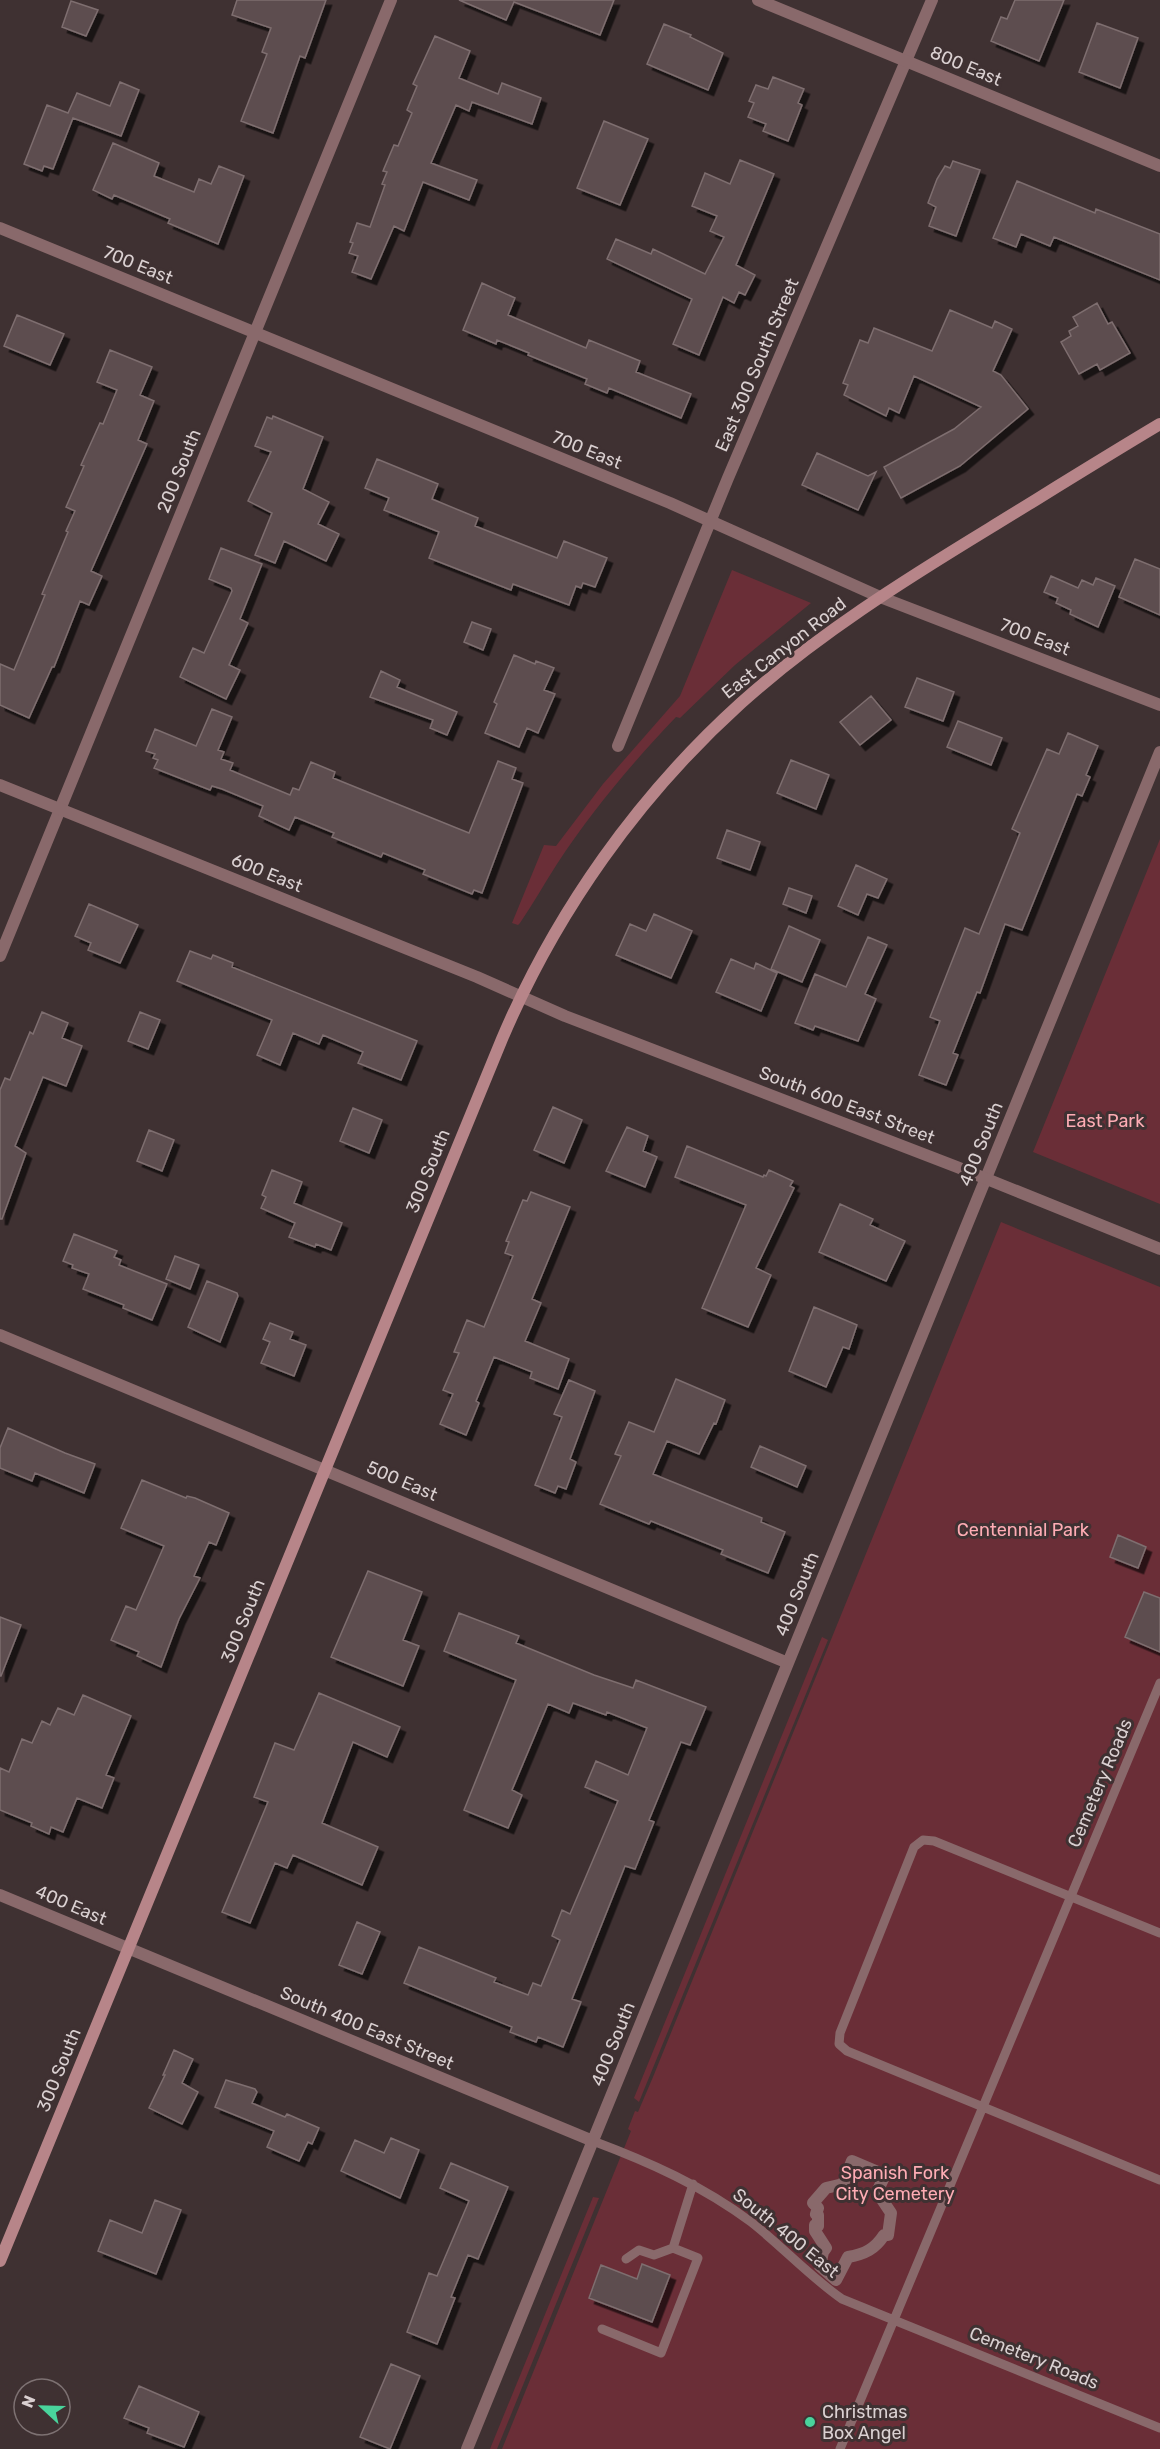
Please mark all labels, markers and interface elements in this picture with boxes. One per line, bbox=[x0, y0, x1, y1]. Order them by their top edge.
street label: 800 East bbox=[927, 41, 1005, 91]
street label: 700 East bbox=[100, 241, 176, 289]
street label: East 300 South Street bbox=[710, 275, 804, 455]
street label: 200 South bbox=[152, 426, 206, 516]
street label: 700 East bbox=[549, 426, 625, 474]
street label: East Canyon Road bbox=[717, 593, 851, 703]
street label: 700 East bbox=[997, 614, 1073, 660]
street label: 600 East bbox=[228, 849, 306, 897]
street label: South 600 East Street bbox=[756, 1061, 938, 1149]
street label: 400 South bbox=[954, 1099, 1008, 1189]
park label: East Park bbox=[1066, 1110, 1145, 1132]
street label: 300 South bbox=[401, 1126, 455, 1216]
street label: 500 East bbox=[363, 1456, 441, 1506]
park label: Centennial Park bbox=[957, 1519, 1090, 1541]
street label: 400 South bbox=[770, 1549, 824, 1639]
street label: 300 South bbox=[216, 1576, 270, 1666]
street label: Cemetery Roads bbox=[1063, 1715, 1137, 1851]
street label: 400 East bbox=[32, 1880, 110, 1930]
street label: South 400 East Street bbox=[277, 1981, 457, 2075]
street label: 400 South bbox=[586, 1999, 640, 2089]
street label: 300 South bbox=[32, 2025, 86, 2115]
park label: Spanish Fork City Cemetery bbox=[835, 2162, 955, 2205]
street label: South 400 East bbox=[728, 2183, 844, 2283]
street label: Cemetery Roads bbox=[966, 2322, 1102, 2394]
north arrow bbox=[12, 2377, 72, 2437]
text: N bbox=[18, 2393, 40, 2410]
place label: Christmas Box Angel bbox=[822, 2401, 907, 2444]
marker: Christmas Box Angel bbox=[803, 2415, 817, 2429]

